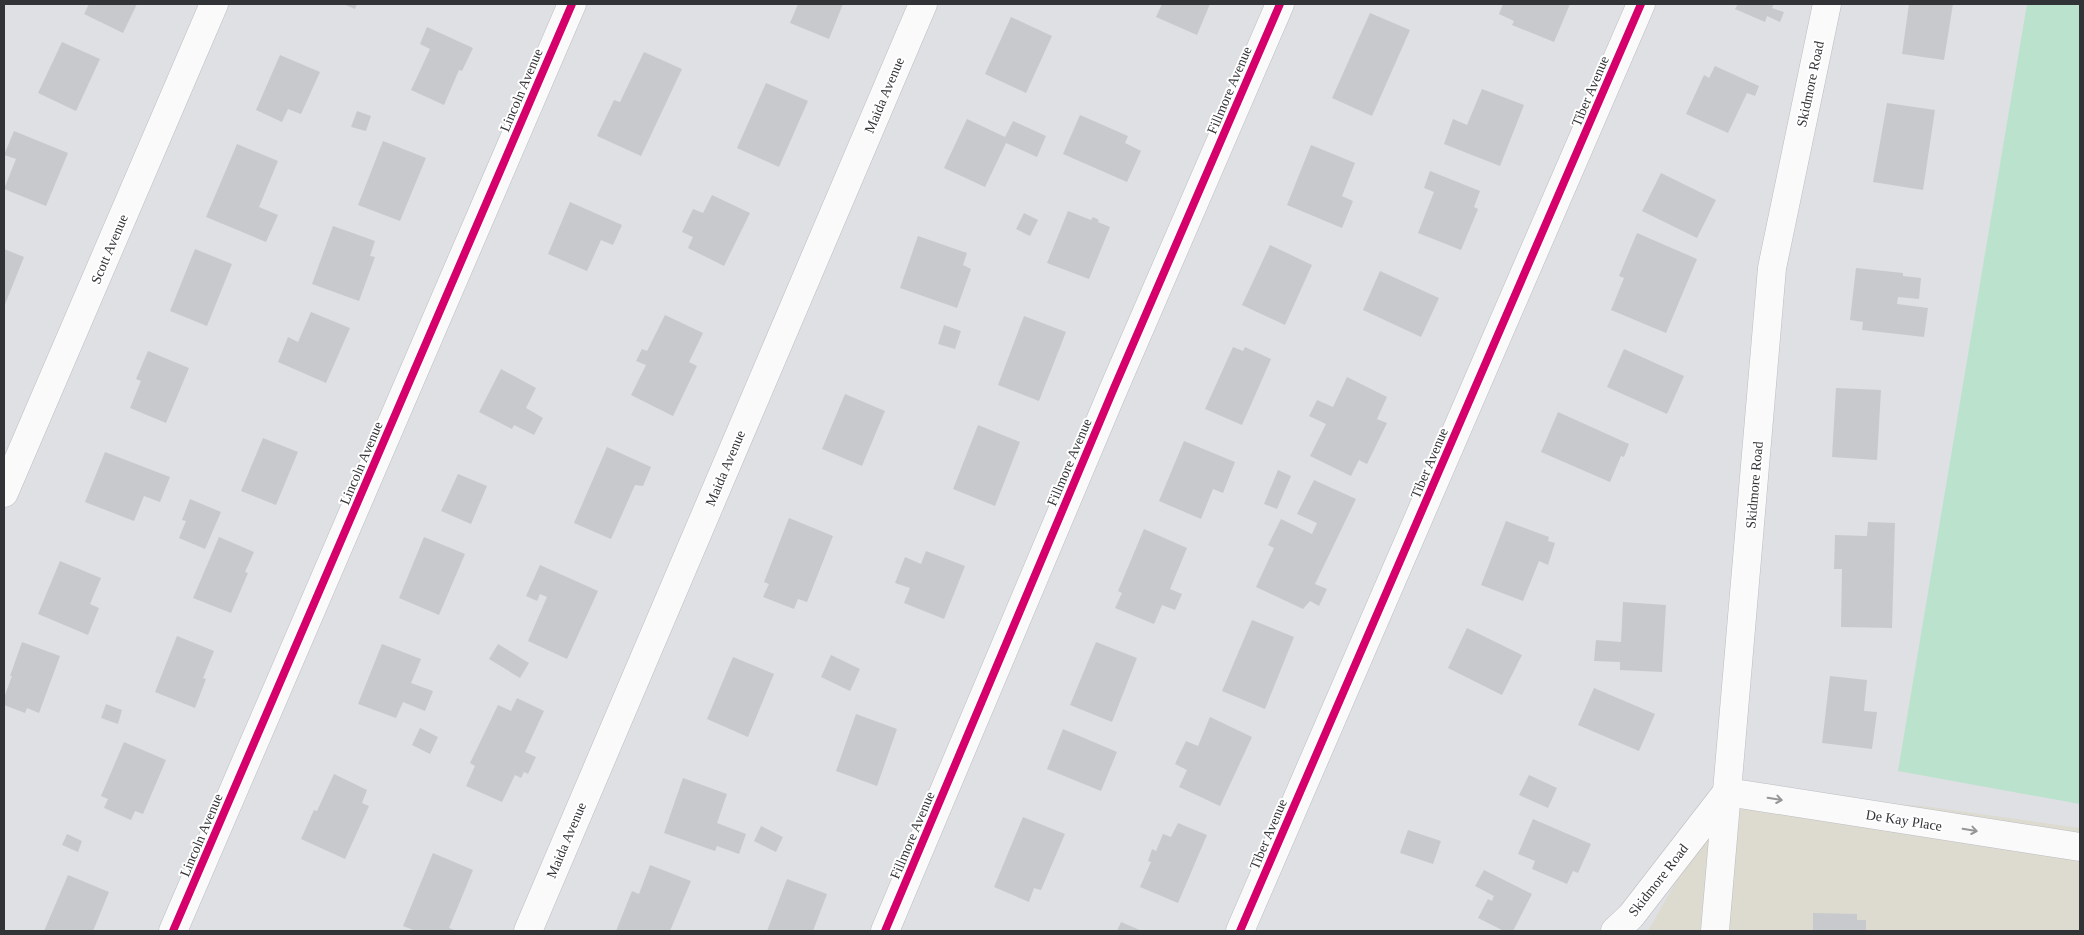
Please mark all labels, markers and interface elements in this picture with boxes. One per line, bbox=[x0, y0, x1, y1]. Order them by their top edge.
street label: Skidmore Road bbox=[1794, 40, 1827, 128]
street label: Fillmore Avenue bbox=[1204, 44, 1255, 136]
street label: Lincoln Avenue bbox=[497, 46, 546, 134]
street label: Tiber Avenue bbox=[1569, 54, 1612, 129]
street label: Maida Avenue bbox=[862, 55, 907, 135]
street label: Scott Avenue bbox=[88, 212, 131, 286]
street label: Fillmore Avenue bbox=[1044, 416, 1095, 508]
street label: Lincoln Avenue bbox=[337, 419, 386, 507]
street label: Tiber Avenue bbox=[1408, 426, 1451, 501]
street label: Maida Avenue bbox=[703, 428, 748, 508]
street label: Skidmore Road bbox=[1743, 441, 1766, 529]
street label: Fillmore Avenue bbox=[887, 789, 938, 881]
street label: Lincoln Avenue bbox=[177, 791, 226, 879]
one-way arrow bbox=[1767, 795, 1783, 805]
street label: Tiber Avenue bbox=[1247, 797, 1290, 872]
street label: Maida Avenue bbox=[544, 800, 589, 880]
street label: De Kay Place bbox=[1865, 807, 1943, 834]
one-way arrow bbox=[1962, 825, 1978, 835]
street label: Skidmore Road bbox=[1626, 841, 1691, 919]

